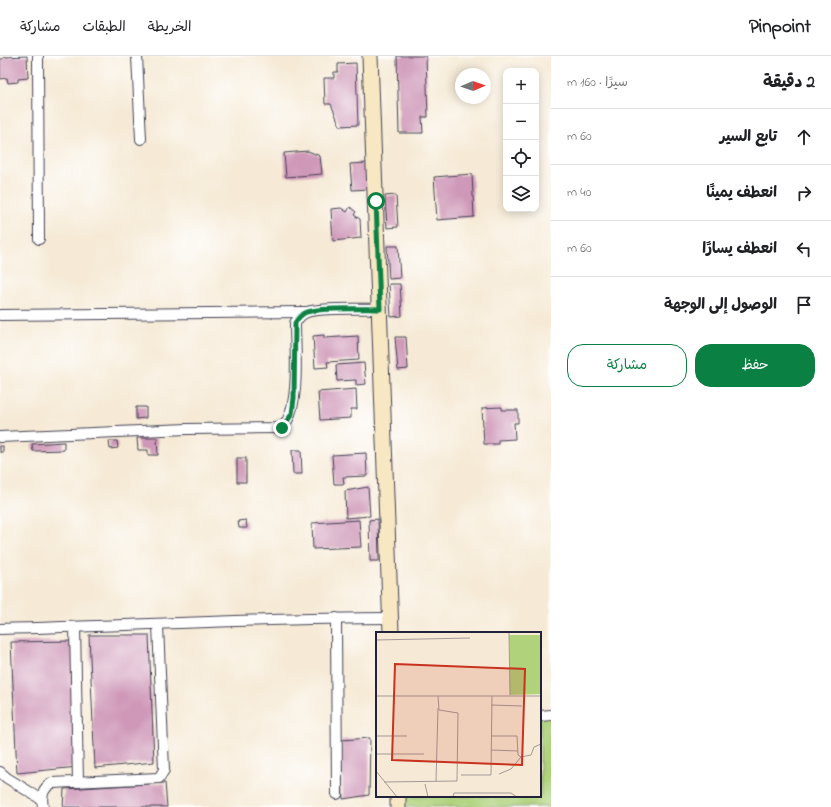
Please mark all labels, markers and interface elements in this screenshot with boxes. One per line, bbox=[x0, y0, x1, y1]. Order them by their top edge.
text: Pinpoint bbox=[749, 14, 811, 41]
text: مشاركة bbox=[20, 17, 60, 38]
text: الطبقات bbox=[82, 17, 126, 38]
text: الخريطة bbox=[148, 17, 191, 38]
north arrow bbox=[455, 68, 491, 104]
map controls bbox=[503, 68, 539, 212]
button: + bbox=[503, 68, 539, 104]
text: 2 دقيقة bbox=[763, 70, 815, 95]
text: سيرًا · 160 m bbox=[567, 73, 628, 92]
button: − bbox=[503, 104, 539, 140]
text: تابع السير bbox=[720, 126, 777, 148]
icon: ahead bbox=[793, 126, 815, 148]
text: 60 m bbox=[567, 127, 592, 146]
button: locate bbox=[503, 140, 539, 176]
button: layers bbox=[503, 176, 539, 212]
text: انعطف يمينًا bbox=[706, 182, 777, 204]
icon: right bbox=[793, 182, 815, 204]
text: 40 m bbox=[567, 183, 591, 202]
route start bbox=[367, 192, 385, 210]
text: انعطف يسارًا bbox=[702, 238, 777, 260]
icon: left bbox=[793, 238, 815, 260]
text: 60 m bbox=[567, 239, 592, 258]
text: الوصول إلى الوجهة bbox=[664, 294, 777, 316]
icon: arrive bbox=[793, 294, 815, 316]
button: مشاركة bbox=[567, 344, 687, 387]
button: حفظ bbox=[695, 344, 815, 387]
route end bbox=[273, 419, 291, 437]
inset map bbox=[376, 632, 541, 797]

